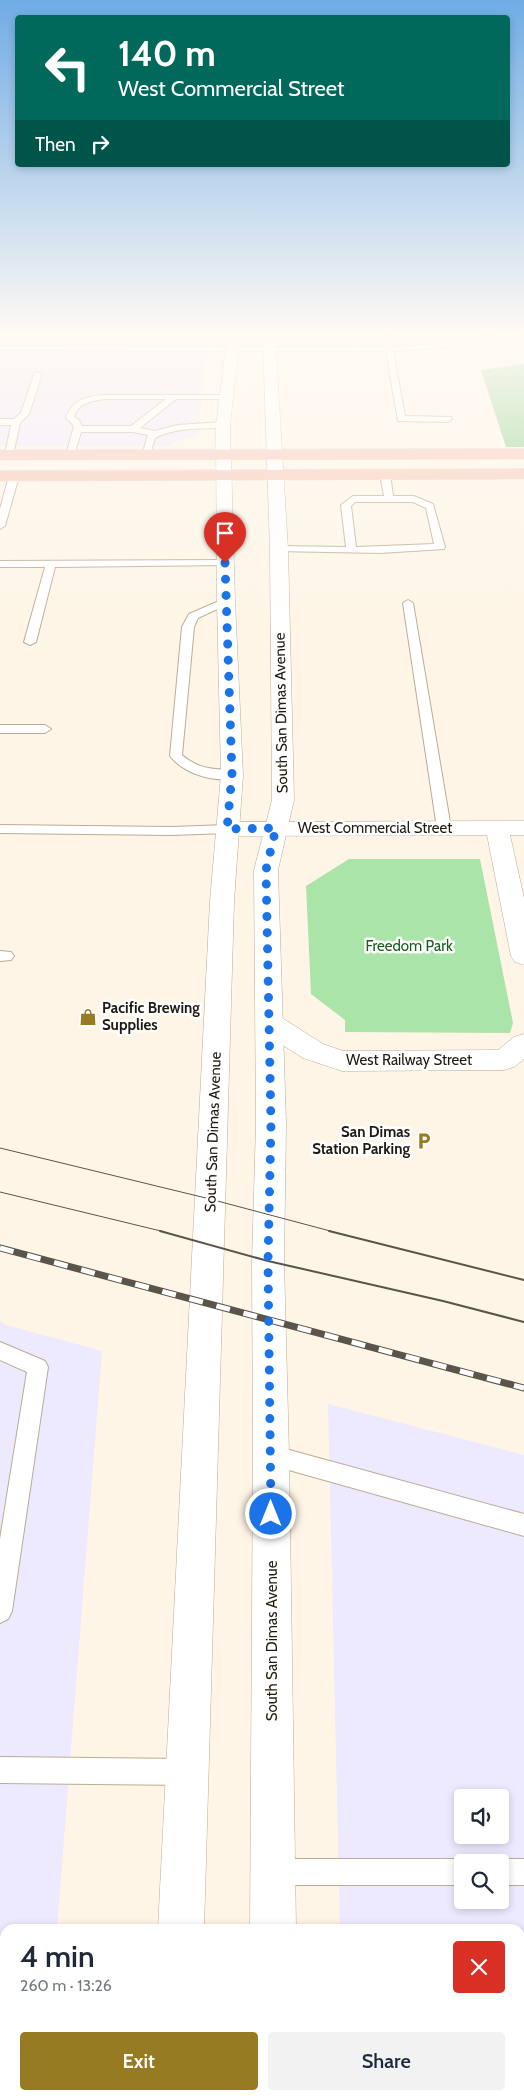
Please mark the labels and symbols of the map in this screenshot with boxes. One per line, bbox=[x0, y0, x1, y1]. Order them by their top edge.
pin bbox=[204, 512, 246, 563]
street label: South San Dimas Avenue bbox=[271, 632, 291, 793]
street label: West Commercial Street bbox=[298, 819, 452, 837]
park label: Freedom Park bbox=[365, 937, 453, 955]
place label: Pacific Brewing Supplies bbox=[102, 999, 200, 1034]
shop icon: Pacific Brewing Supplies bbox=[78, 1007, 98, 1027]
street label: South San Dimas Avenue bbox=[201, 1051, 225, 1213]
street label: West Railway Street bbox=[346, 1051, 472, 1069]
place label: San Dimas Station Parking bbox=[312, 1123, 410, 1158]
parking icon: San Dimas Station Parking bbox=[414, 1131, 434, 1151]
position arrow bbox=[244, 1487, 296, 1539]
street label: South San Dimas Avenue bbox=[263, 1560, 281, 1721]

